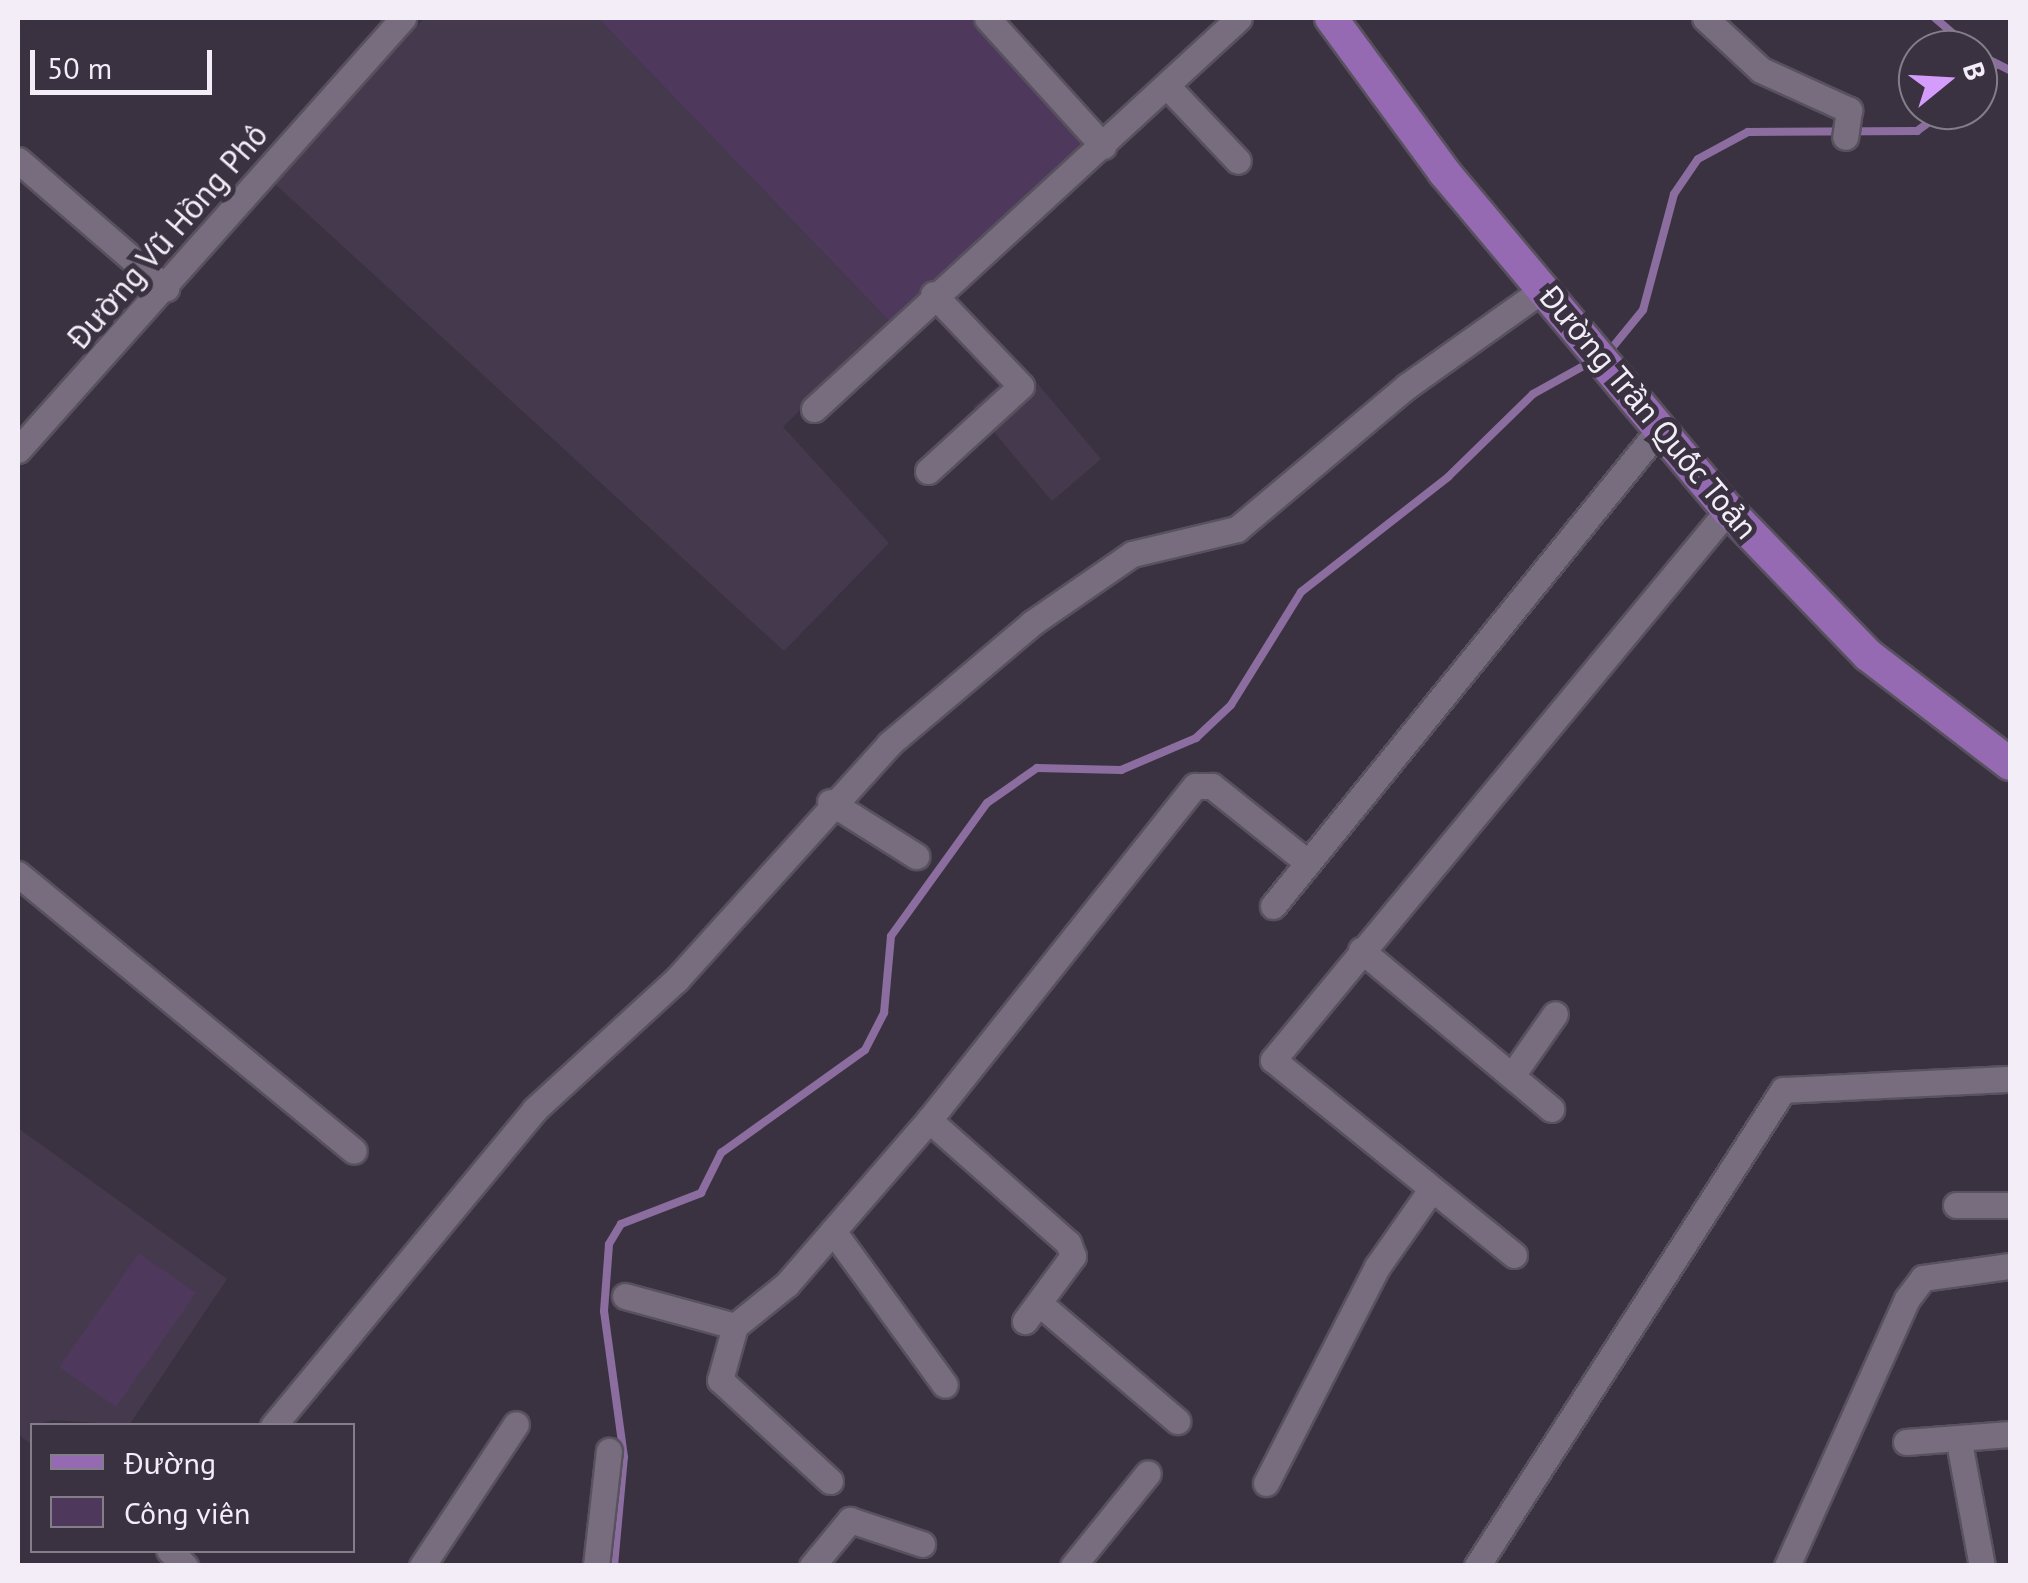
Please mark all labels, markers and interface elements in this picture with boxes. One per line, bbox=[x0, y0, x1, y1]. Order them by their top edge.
scale bar bbox=[35, 30, 218, 92]
north arrow bbox=[1898, 30, 1998, 130]
text: 50 m bbox=[47, 48, 112, 87]
text: B bbox=[1955, 58, 1995, 85]
street label: Đường Vũ Hồng Phô bbox=[59, 115, 275, 357]
street label: Đường Trần Quốc Toản bbox=[1531, 277, 1767, 547]
legend bbox=[30, 1423, 355, 1553]
text: Đường bbox=[124, 1443, 216, 1482]
text: Công viên bbox=[124, 1493, 250, 1532]

